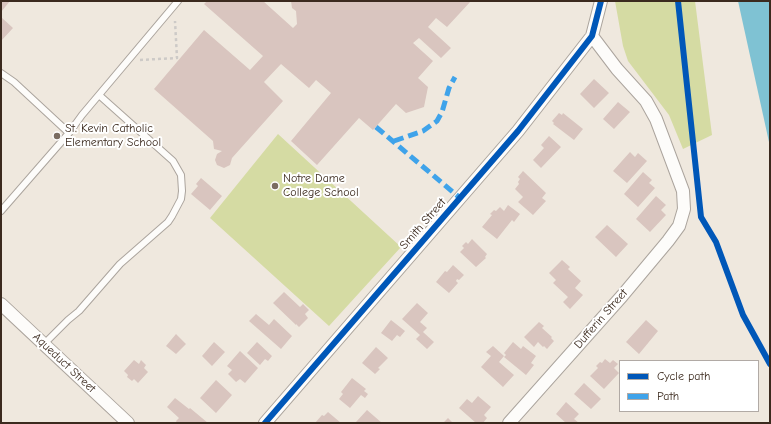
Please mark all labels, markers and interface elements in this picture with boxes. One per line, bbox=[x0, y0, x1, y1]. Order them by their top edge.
place label: St. Kevin Catholic Elementary School bbox=[65, 122, 161, 150]
marker: St. Kevin Catholic Elementary School bbox=[52, 131, 62, 141]
place label: Notre Dame College School bbox=[283, 172, 359, 200]
marker: Notre Dame College School bbox=[270, 181, 280, 191]
street label: Smith Street bbox=[397, 195, 449, 253]
street label: Dufferin Street bbox=[571, 286, 631, 352]
street label: Aqueduct Street bbox=[29, 330, 99, 396]
legend bbox=[619, 360, 759, 412]
text: Cycle path bbox=[657, 369, 710, 383]
text: Path bbox=[657, 389, 679, 403]

